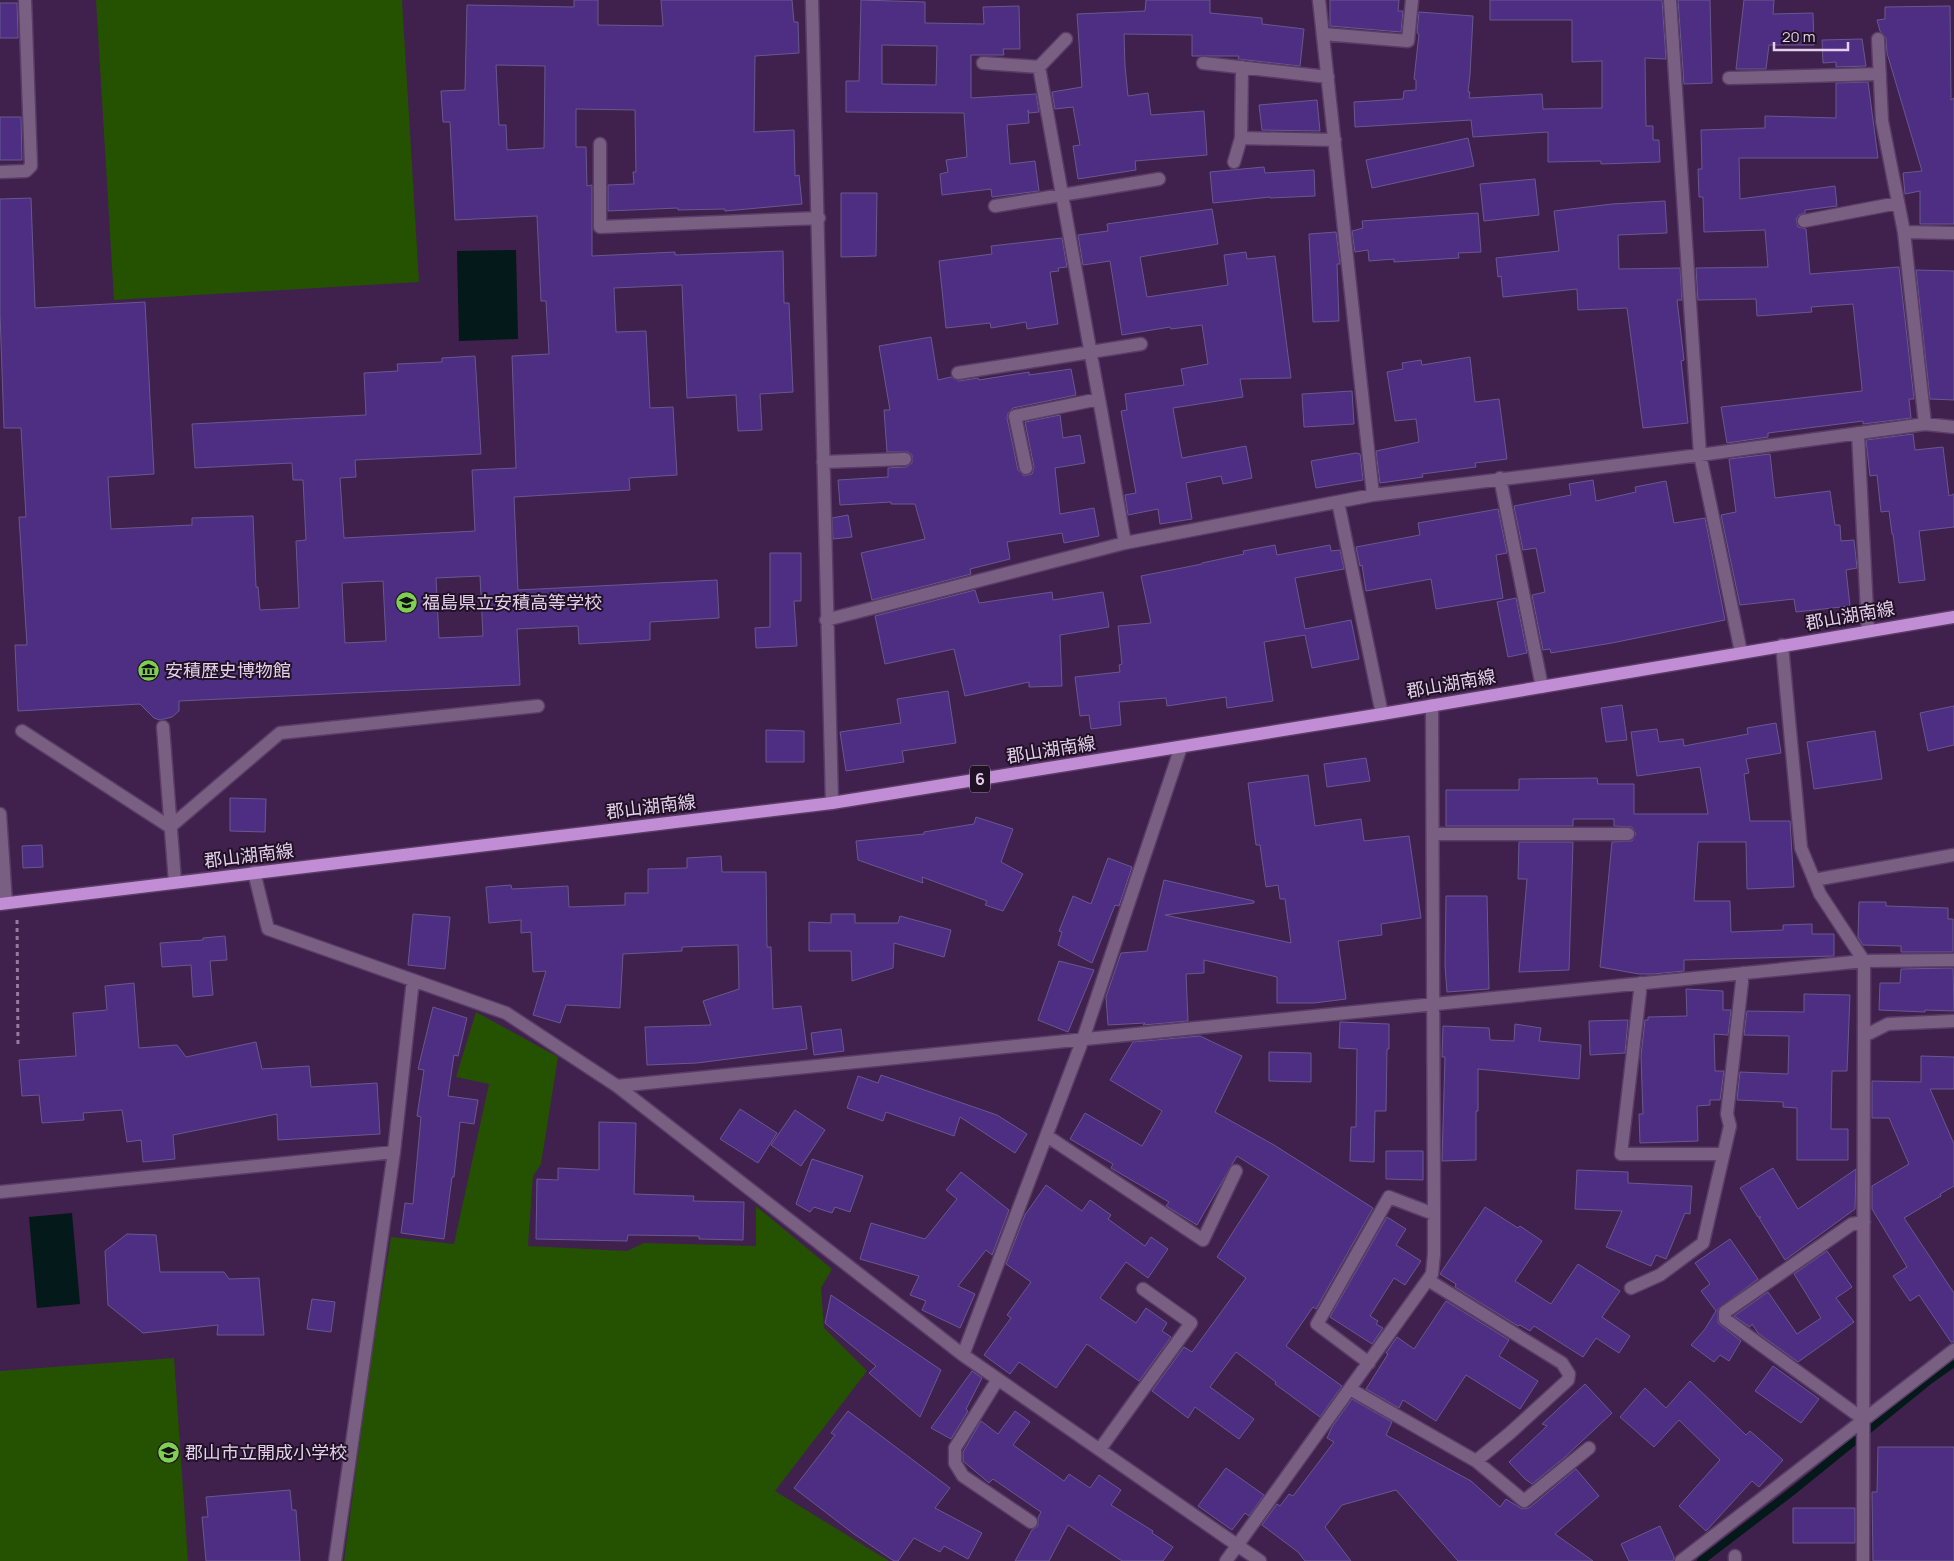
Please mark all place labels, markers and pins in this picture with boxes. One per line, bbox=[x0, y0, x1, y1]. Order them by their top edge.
place label: 福島県立安積高等学校 bbox=[422, 590, 602, 614]
school or university icon: 福島県立安積高等学校 bbox=[394, 591, 418, 615]
place label: 安積歴史博物館 bbox=[165, 658, 291, 682]
museum icon: 安積歴史博物館 bbox=[137, 659, 161, 683]
place label: 郡山市立開成小学校 bbox=[185, 1440, 347, 1464]
school or university icon: 郡山市立開成小学校 bbox=[157, 1441, 181, 1465]

